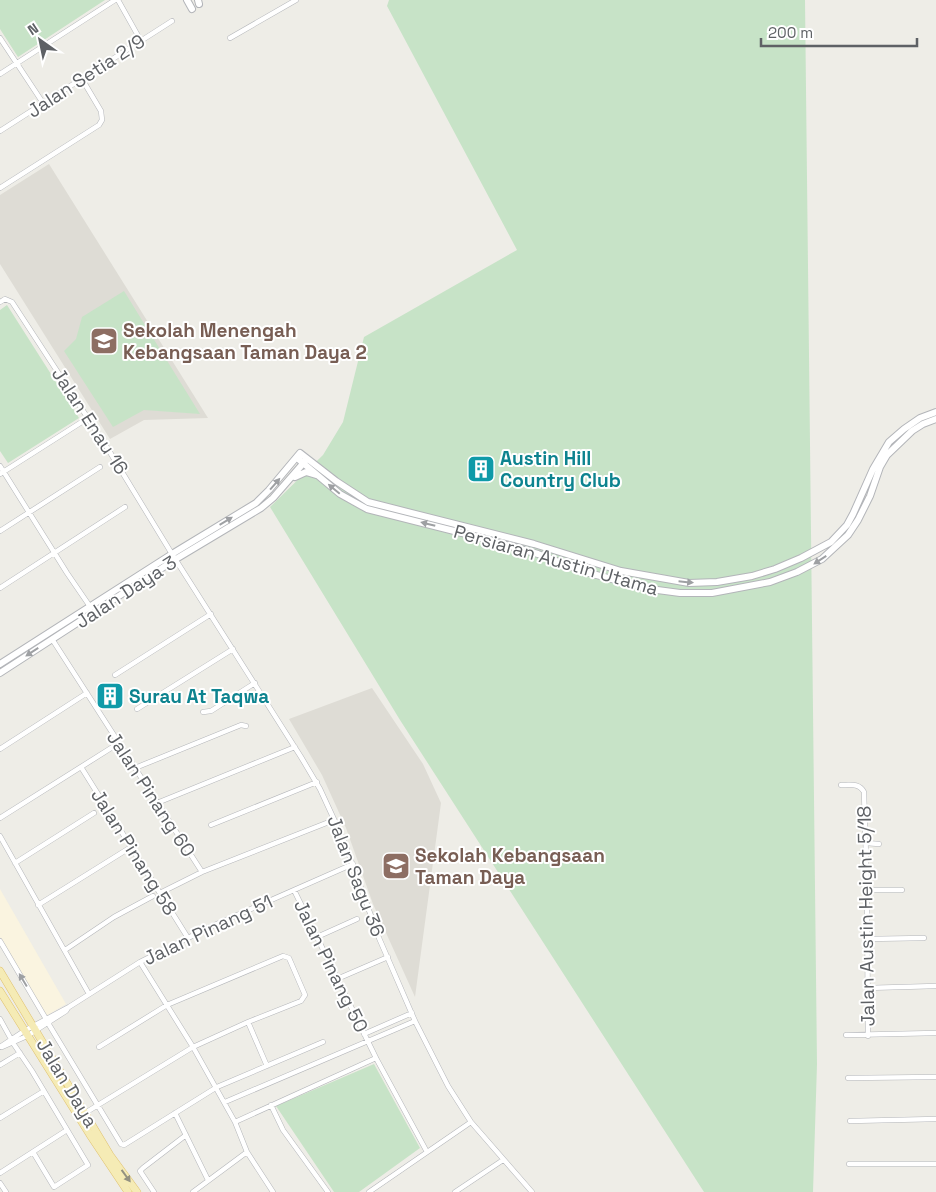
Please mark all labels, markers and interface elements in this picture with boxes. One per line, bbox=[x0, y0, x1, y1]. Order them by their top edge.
north arrow bbox=[15, 15, 65, 65]
scale bar bbox=[761, 15, 917, 47]
text: N bbox=[24, 19, 42, 39]
text: 200 m bbox=[768, 23, 813, 42]
street label: Jalan Setia 2/9 bbox=[22, 29, 150, 123]
place label: Sekolah Menengah Kebangsaan Taman Daya 2 bbox=[123, 318, 367, 365]
school or university icon: Sekolah Menengah Kebangsaan Taman Daya 2 bbox=[89, 326, 119, 356]
street label: Jalan Enau 16 bbox=[46, 363, 134, 479]
place label: Austin Hill Country Club bbox=[500, 446, 621, 493]
building icon: Austin Hill Country Club bbox=[466, 454, 496, 484]
one-way arrow bbox=[269, 478, 281, 490]
one-way arrow bbox=[327, 483, 340, 494]
one-way arrow bbox=[219, 517, 233, 526]
street label: Persiaran Austin Utama bbox=[451, 519, 661, 601]
one-way arrow bbox=[420, 520, 435, 528]
street label: Jalan Daya 3 bbox=[71, 550, 181, 634]
one-way arrow bbox=[813, 555, 826, 564]
one-way arrow bbox=[679, 578, 695, 586]
one-way arrow bbox=[25, 647, 38, 657]
building icon: Surau At Taqwa bbox=[95, 681, 125, 711]
place label: Surau At Taqwa bbox=[129, 684, 269, 709]
street label: Jalan Pinang 60 bbox=[101, 726, 201, 862]
street label: Jalan Pinang 58 bbox=[85, 784, 183, 920]
street label: Jalan Austin Height 5/18 bbox=[852, 805, 880, 1027]
street label: Jalan Sagu 36 bbox=[321, 812, 391, 940]
place label: Sekolah Kebangsaan Taman Daya bbox=[415, 843, 605, 890]
school or university icon: Sekolah Kebangsaan Taman Daya bbox=[381, 851, 411, 881]
street label: Jalan Pinang 51 bbox=[139, 889, 277, 971]
street label: Jalan Pinang 50 bbox=[288, 895, 374, 1037]
one-way arrow bbox=[18, 974, 27, 987]
street label: Jalan Daya bbox=[31, 1034, 103, 1132]
one-way arrow bbox=[121, 1169, 131, 1183]

